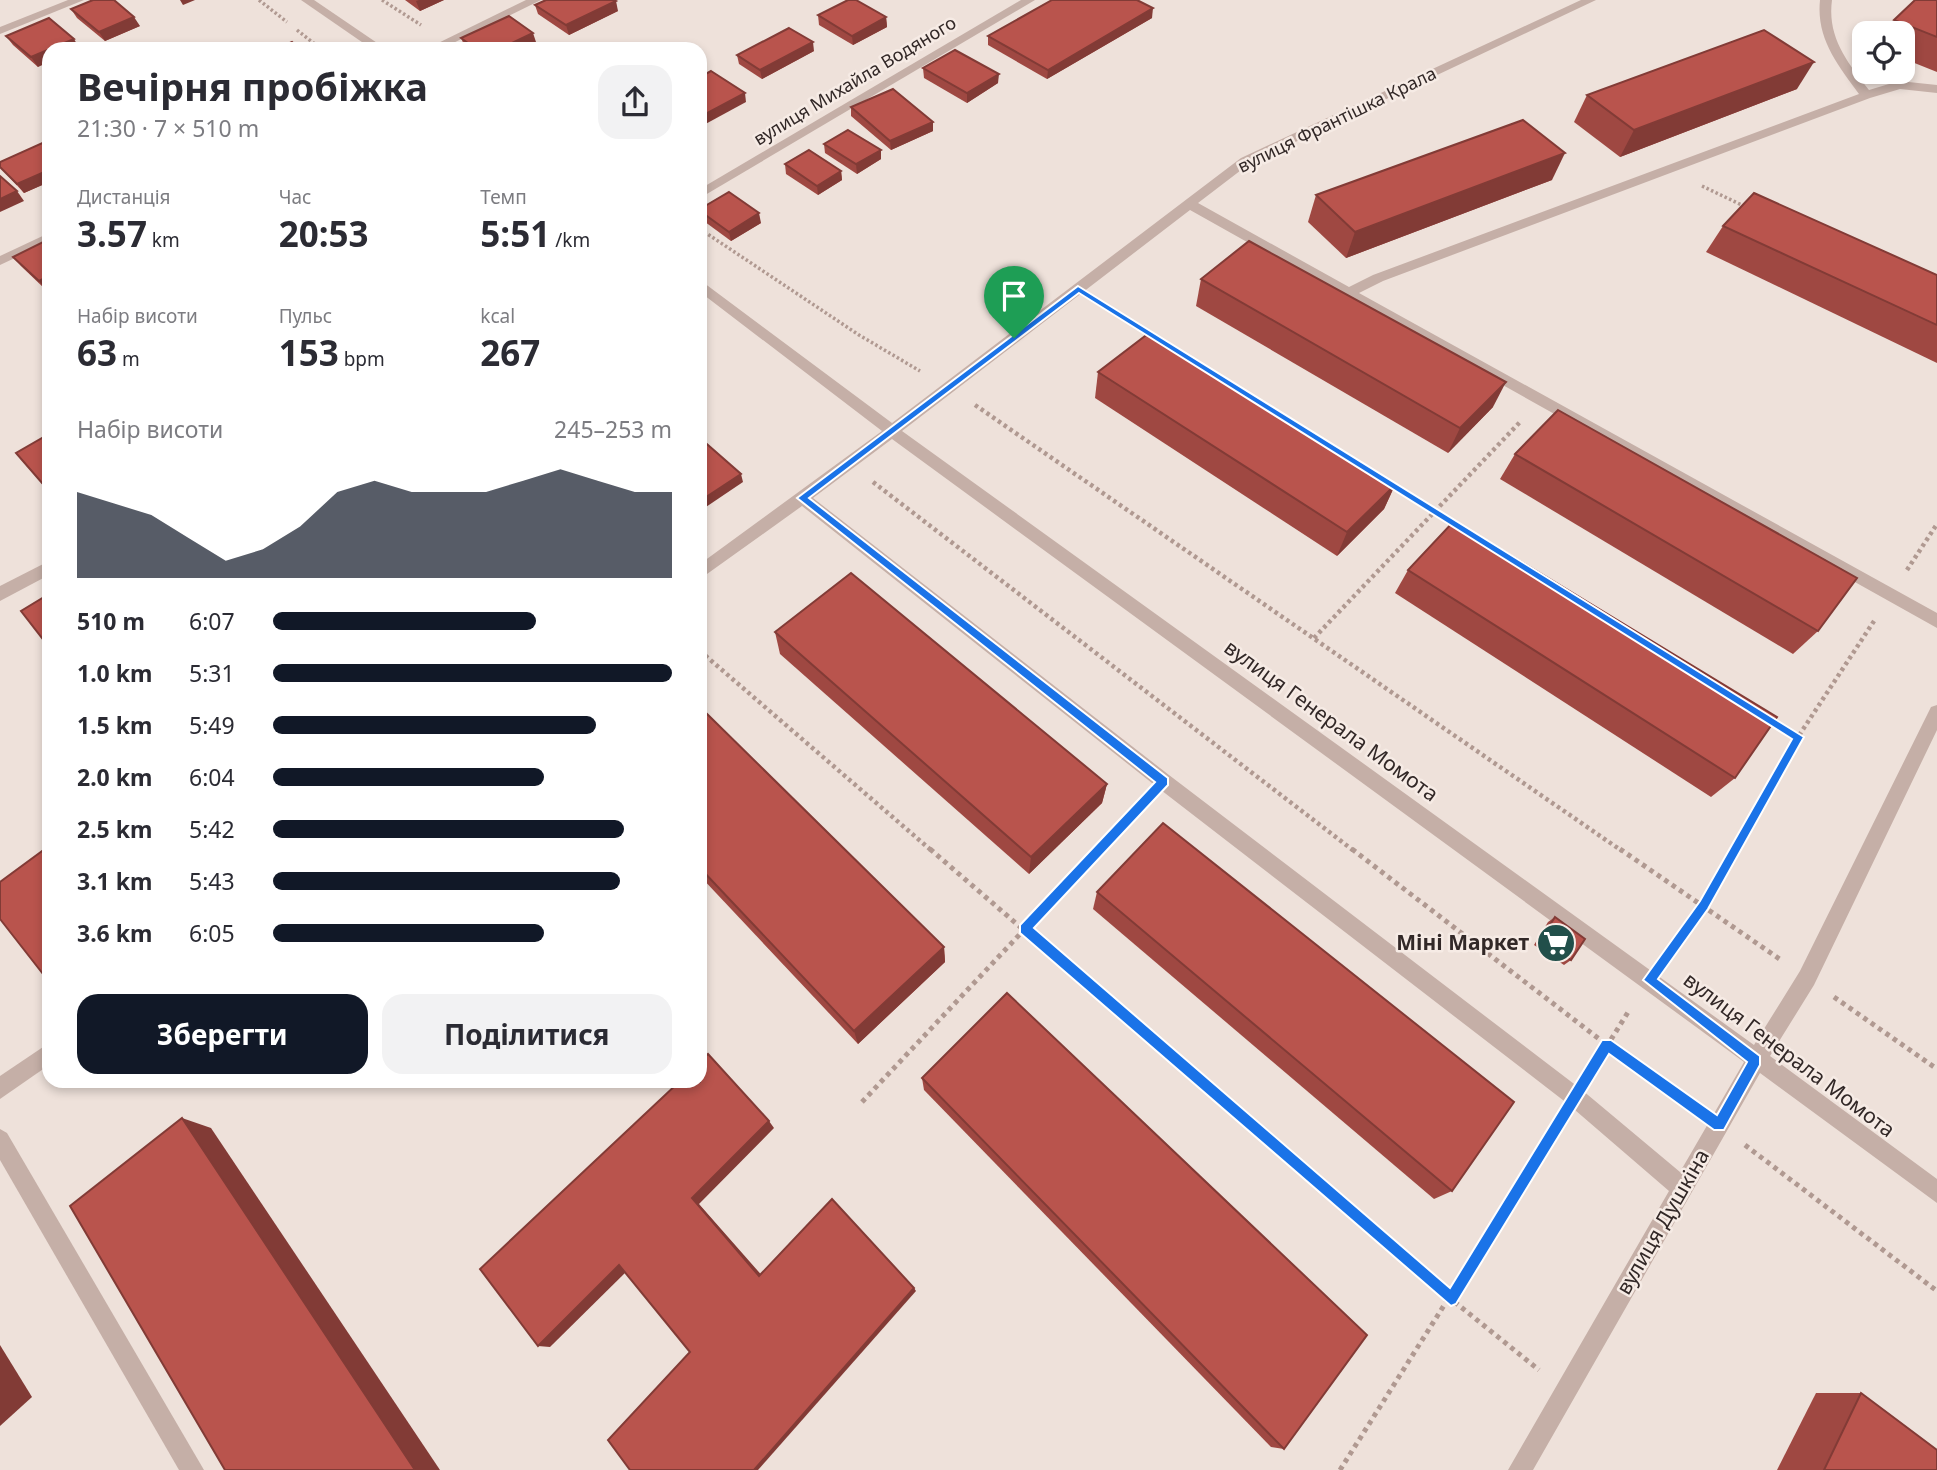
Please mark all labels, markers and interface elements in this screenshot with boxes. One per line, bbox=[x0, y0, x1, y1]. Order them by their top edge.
street label: вулиця Михайла Водяного bbox=[749, 10, 960, 150]
map controls bbox=[1852, 21, 1915, 84]
button: locate bbox=[1852, 21, 1915, 84]
text: Вечірня пробіжка bbox=[77, 60, 428, 112]
street label: вулиця Франтішка Крала bbox=[1233, 60, 1440, 178]
button: share bbox=[598, 65, 672, 139]
text: 21:30 · 7 × 510 m bbox=[77, 112, 259, 144]
text: Дистанція bbox=[77, 184, 171, 210]
text: Час bbox=[279, 184, 311, 210]
text: Темп bbox=[480, 184, 527, 210]
text: 3.57 bbox=[77, 210, 147, 257]
text: 20:53 bbox=[279, 210, 369, 257]
text: 5:51 bbox=[480, 210, 550, 257]
text: km bbox=[147, 227, 180, 253]
text: /km bbox=[550, 227, 590, 253]
pin bbox=[984, 266, 1044, 338]
icon: arrive bbox=[995, 277, 1033, 315]
text: Набір висоти bbox=[77, 303, 198, 329]
text: Пульс bbox=[279, 303, 332, 329]
text: kcal bbox=[480, 303, 515, 329]
text: 63 bbox=[77, 329, 117, 376]
text: 153 bbox=[279, 329, 339, 376]
text: 267 bbox=[480, 329, 540, 376]
text: m bbox=[117, 346, 140, 372]
text: bpm bbox=[339, 346, 385, 372]
text: Набір висоти bbox=[77, 413, 223, 445]
text: 245–253 m bbox=[554, 413, 672, 445]
text: 510 m bbox=[77, 605, 145, 637]
text: 6:07 bbox=[189, 605, 235, 637]
street label: вулиця Генерала Момота bbox=[1219, 633, 1444, 807]
text: 1.0 km bbox=[77, 657, 152, 689]
text: 5:31 bbox=[189, 657, 235, 689]
text: 1.5 km bbox=[77, 709, 152, 741]
text: 5:49 bbox=[189, 709, 235, 741]
text: 2.0 km bbox=[77, 761, 152, 793]
text: 6:04 bbox=[189, 761, 235, 793]
text: 2.5 km bbox=[77, 813, 152, 845]
text: 5:42 bbox=[189, 813, 235, 845]
text: 3.1 km bbox=[77, 865, 152, 897]
text: 5:43 bbox=[189, 865, 235, 897]
text: 3.6 km bbox=[77, 917, 152, 949]
text: 6:05 bbox=[189, 917, 235, 949]
supermarket icon: Міні Маркет bbox=[1535, 922, 1577, 964]
place label: Міні Маркет bbox=[1396, 928, 1529, 956]
street label: вулиця Генерала Момота bbox=[1678, 965, 1901, 1143]
button: Зберегти bbox=[77, 994, 368, 1074]
button: Поділитися bbox=[382, 994, 672, 1074]
street label: вулиця Душкіна bbox=[1609, 1144, 1715, 1299]

